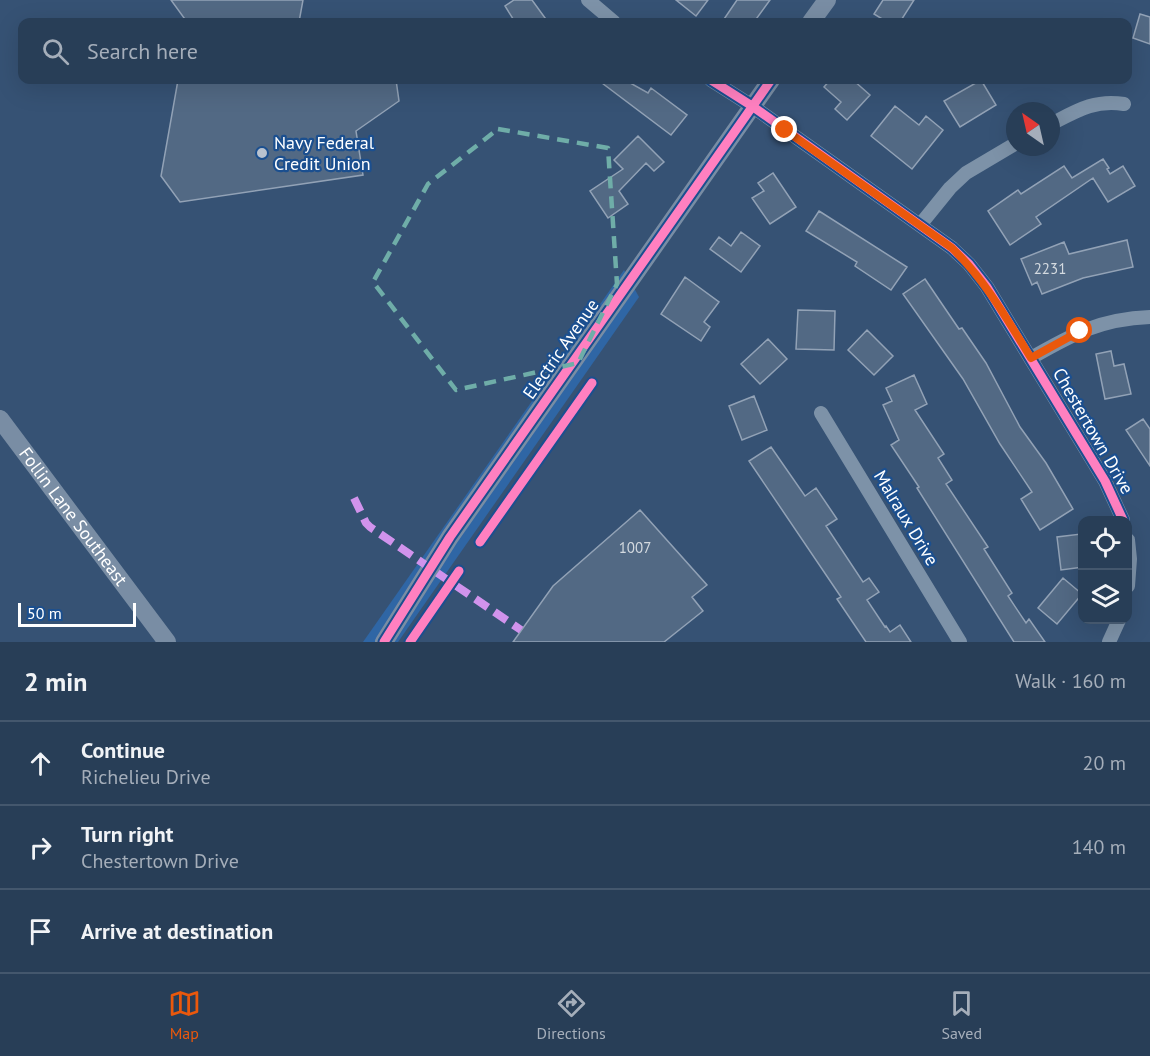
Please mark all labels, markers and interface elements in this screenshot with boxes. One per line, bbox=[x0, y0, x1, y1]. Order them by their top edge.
search box bbox=[18, 18, 1132, 84]
icon: search bbox=[39, 35, 72, 68]
text: Search here bbox=[87, 37, 198, 65]
north arrow bbox=[1006, 102, 1060, 156]
route end bbox=[771, 116, 797, 142]
place label: Navy Federal Credit Union bbox=[274, 131, 375, 175]
marker: Navy Federal Credit Union bbox=[255, 146, 269, 160]
house number: 2231 bbox=[1034, 259, 1066, 278]
street label: Electric Avenue bbox=[518, 294, 604, 403]
route start bbox=[1066, 317, 1092, 343]
street label: Chestertown Drive bbox=[1048, 363, 1139, 498]
street label: Follin Lane Southeast bbox=[14, 442, 133, 590]
street label: Malraux Drive bbox=[869, 466, 944, 570]
map controls bbox=[1078, 516, 1132, 624]
button: locate bbox=[1078, 516, 1132, 570]
house number: 1007 bbox=[619, 538, 651, 557]
button: layers bbox=[1078, 570, 1132, 624]
scale bar bbox=[18, 600, 136, 628]
text: 50 m bbox=[27, 603, 62, 623]
text: 2 min bbox=[24, 665, 87, 698]
text: Walk · 160 m bbox=[1015, 668, 1126, 694]
text: Continue bbox=[81, 736, 165, 764]
icon: ahead bbox=[24, 747, 57, 780]
text: 20 m bbox=[1083, 750, 1126, 776]
text: Richelieu Drive bbox=[81, 764, 211, 790]
text: Turn right bbox=[81, 820, 173, 848]
icon: right bbox=[24, 831, 57, 864]
text: 140 m bbox=[1072, 834, 1126, 860]
text: Chestertown Drive bbox=[81, 848, 239, 874]
icon: arrive bbox=[24, 915, 57, 948]
text: Arrive at destination bbox=[81, 917, 273, 945]
tab: Map bbox=[168, 987, 201, 1043]
tab: Directions bbox=[537, 987, 606, 1043]
tab: Saved bbox=[941, 987, 982, 1043]

